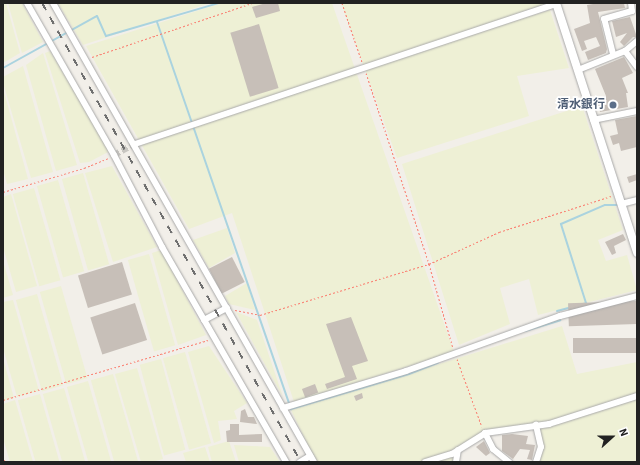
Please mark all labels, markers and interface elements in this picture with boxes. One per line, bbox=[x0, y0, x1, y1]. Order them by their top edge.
place label: 清水銀行 bbox=[557, 98, 605, 112]
marker: 清水銀行 bbox=[608, 100, 618, 110]
north arrow bbox=[592, 417, 632, 457]
text: N bbox=[615, 426, 632, 439]

